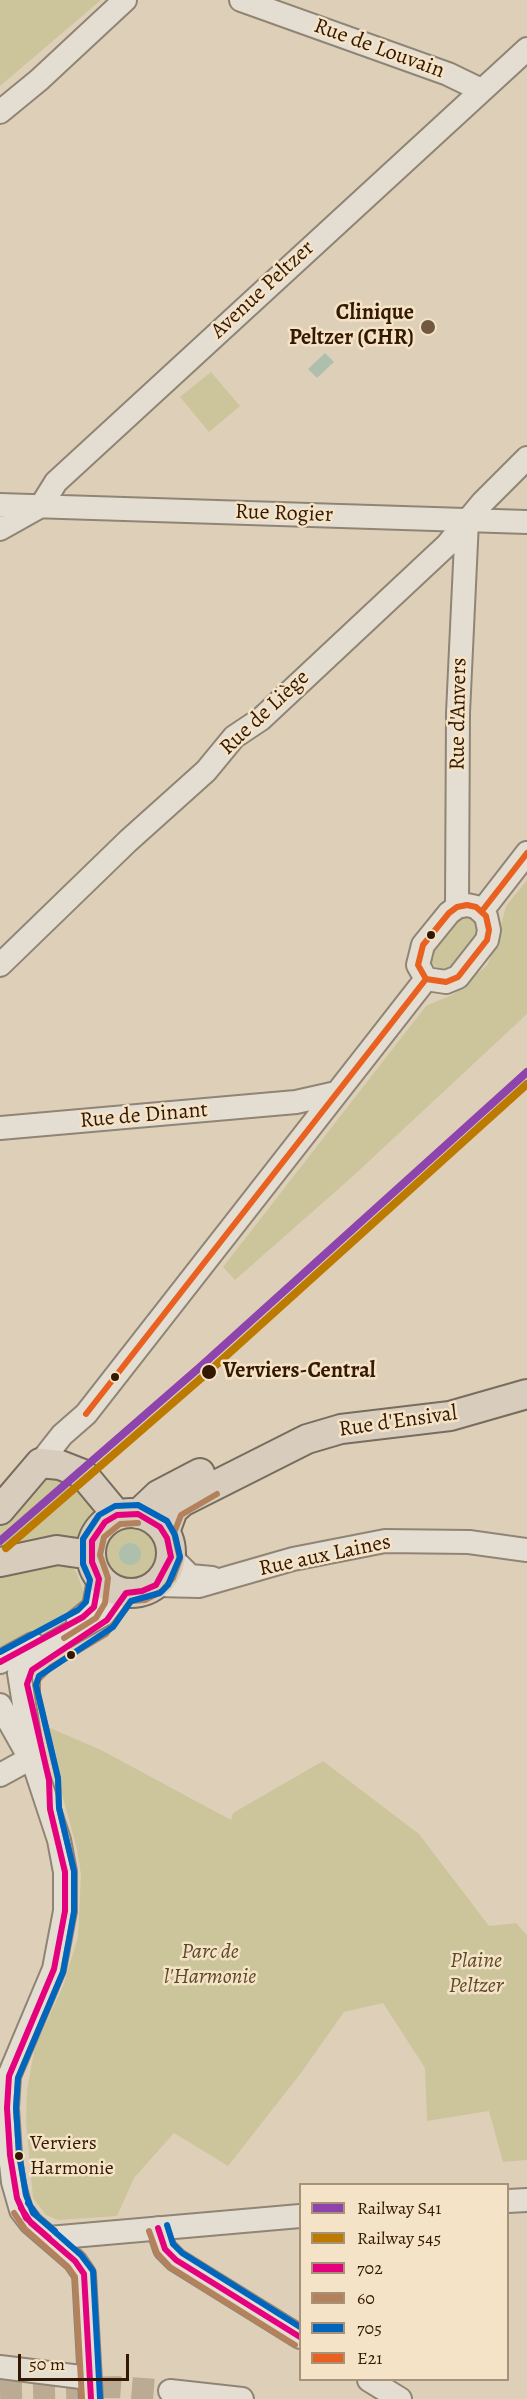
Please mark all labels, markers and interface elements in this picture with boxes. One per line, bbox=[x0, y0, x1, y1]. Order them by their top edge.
street label: Rue de Louvain bbox=[310, 13, 448, 85]
street label: Avenue Peltzer bbox=[206, 235, 320, 345]
place label: Clinique Peltzer (CHR) bbox=[289, 301, 414, 352]
marker: Clinique Peltzer (CHR) bbox=[419, 318, 437, 336]
street label: Rue Rogier bbox=[234, 499, 334, 529]
street label: Rue d'Anvers bbox=[445, 657, 473, 771]
street label: Rue de Liège bbox=[215, 665, 315, 761]
unlabelled marker bbox=[425, 929, 437, 941]
street label: Rue de Dinant bbox=[79, 1097, 209, 1135]
place label: Verviers-Central bbox=[223, 1359, 376, 1385]
marker: Verviers-Central bbox=[200, 1363, 218, 1381]
unlabelled marker bbox=[109, 1371, 121, 1383]
street label: Rue d'Ensival bbox=[337, 1401, 459, 1443]
street label: Rue aux Laines bbox=[257, 1529, 393, 1583]
unlabelled marker bbox=[65, 1649, 77, 1661]
park label: Parc de l'Harmonie bbox=[164, 1940, 256, 1992]
park label: Plaine Peltzer bbox=[449, 1949, 503, 2000]
place label: Verviers Harmonie bbox=[30, 2132, 114, 2179]
marker: Verviers Harmonie bbox=[13, 2150, 25, 2162]
legend bbox=[299, 2183, 509, 2381]
text: Railway S41 bbox=[357, 2196, 441, 2220]
text: Railway 545 bbox=[357, 2226, 441, 2250]
text: 702 bbox=[357, 2256, 383, 2280]
text: 60 bbox=[357, 2286, 375, 2310]
text: 705 bbox=[357, 2316, 382, 2340]
scale bar bbox=[21, 2342, 132, 2380]
text: E21 bbox=[357, 2346, 382, 2370]
text: 50 m bbox=[29, 2352, 65, 2376]

